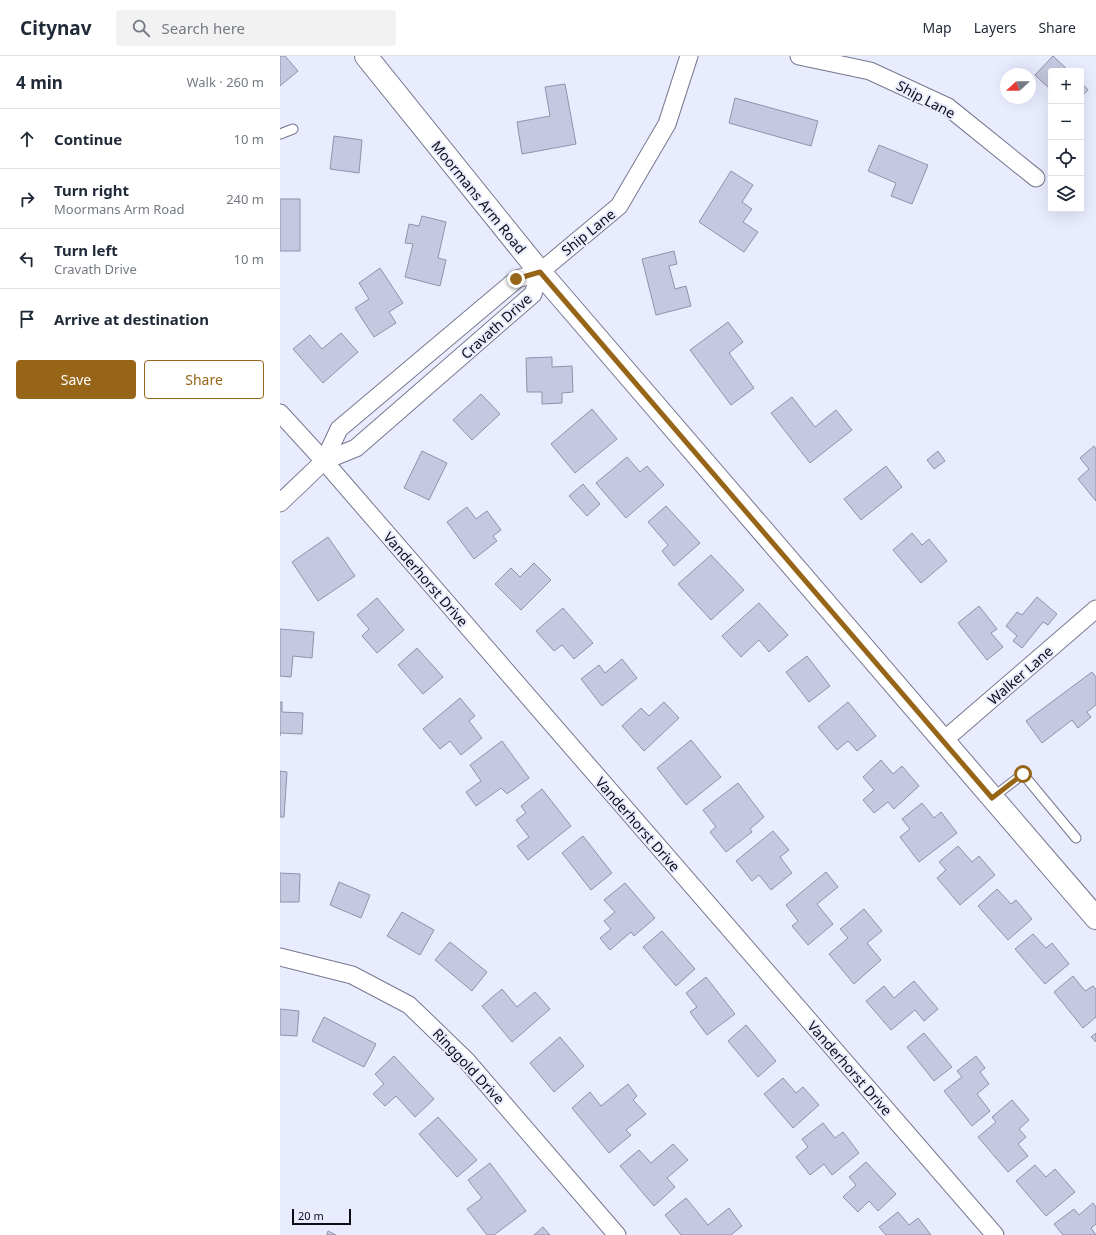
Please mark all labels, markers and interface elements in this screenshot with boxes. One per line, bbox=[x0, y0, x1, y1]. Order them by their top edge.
search box bbox=[116, 10, 396, 46]
text: Citynav bbox=[20, 15, 92, 41]
icon: search bbox=[130, 17, 152, 39]
text: Search here bbox=[162, 18, 245, 38]
text: Map bbox=[923, 18, 952, 37]
text: Layers bbox=[974, 18, 1016, 37]
text: Share bbox=[1038, 18, 1076, 37]
north arrow bbox=[1000, 68, 1036, 104]
map controls bbox=[1048, 68, 1084, 212]
button: + bbox=[1048, 68, 1084, 104]
text: 4 min bbox=[16, 71, 63, 94]
text: Walk · 260 m bbox=[186, 73, 264, 91]
street label: Ship Lane bbox=[893, 76, 959, 122]
button: − bbox=[1048, 104, 1084, 140]
icon: ahead bbox=[16, 128, 38, 150]
text: Continue bbox=[54, 129, 122, 149]
text: 10 m bbox=[234, 130, 264, 148]
street label: Moormans Arm Road bbox=[427, 136, 531, 258]
button: locate bbox=[1048, 140, 1084, 176]
button: layers bbox=[1048, 176, 1084, 212]
text: Turn right bbox=[54, 180, 129, 200]
icon: right bbox=[16, 188, 38, 210]
text: 240 m bbox=[226, 190, 264, 208]
text: Moormans Arm Road bbox=[54, 200, 184, 218]
street label: Ship Lane bbox=[557, 204, 619, 260]
text: Turn left bbox=[54, 240, 118, 260]
icon: left bbox=[16, 248, 38, 270]
text: 10 m bbox=[234, 250, 264, 268]
text: Cravath Drive bbox=[54, 260, 137, 278]
route end bbox=[507, 270, 525, 288]
street label: Cravath Drive bbox=[457, 289, 536, 363]
icon: arrive bbox=[16, 308, 38, 330]
text: Arrive at destination bbox=[54, 309, 209, 329]
button: Save bbox=[16, 360, 136, 399]
button: Share bbox=[144, 360, 264, 399]
street label: Vanderhorst Drive bbox=[380, 528, 473, 631]
street label: Walker Lane bbox=[983, 641, 1057, 709]
route start bbox=[1014, 765, 1032, 783]
street label: Vanderhorst Drive bbox=[592, 773, 685, 876]
street label: Vanderhorst Drive bbox=[804, 1017, 897, 1120]
street label: Ringgold Drive bbox=[429, 1024, 509, 1108]
scale bar bbox=[292, 1207, 351, 1226]
text: 20 m bbox=[298, 1208, 324, 1223]

